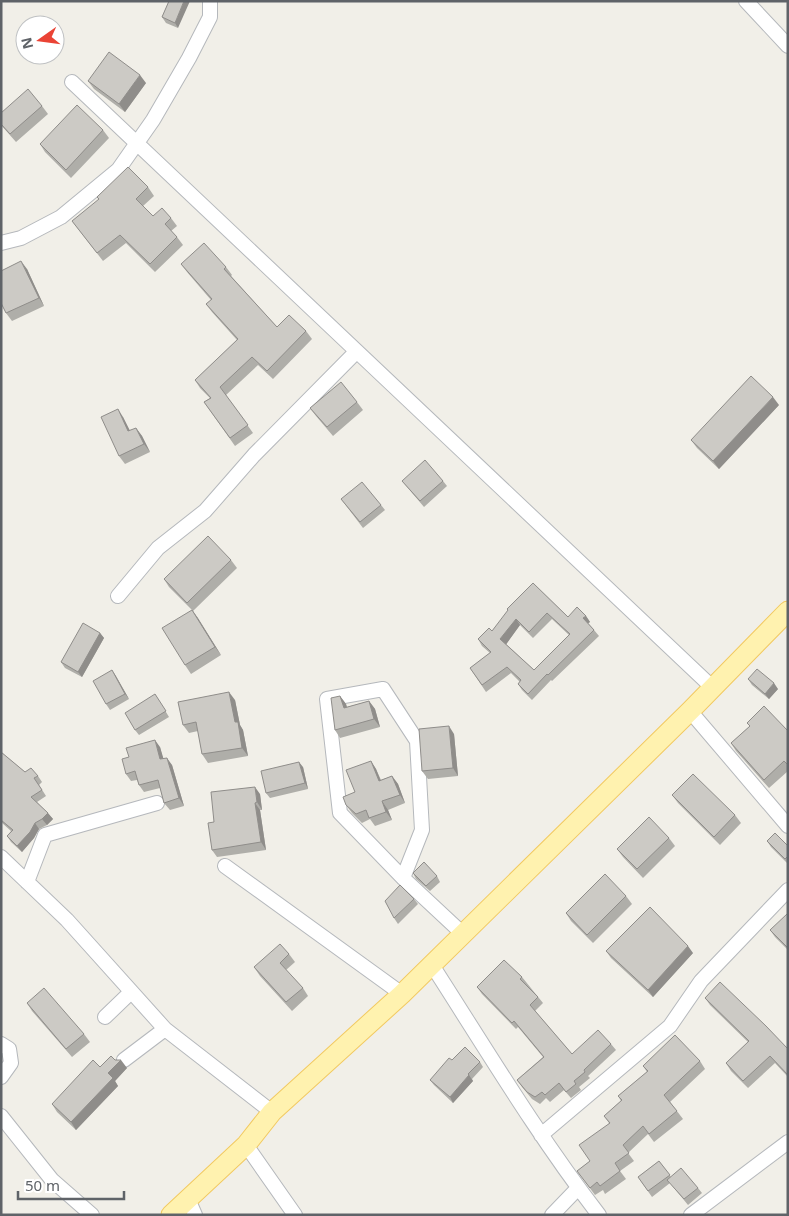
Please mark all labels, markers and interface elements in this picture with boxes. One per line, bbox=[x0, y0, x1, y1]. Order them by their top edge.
north arrow bbox=[15, 15, 65, 65]
text: N bbox=[16, 35, 37, 51]
scale bar bbox=[18, 1168, 124, 1200]
text: 50 m bbox=[25, 1175, 60, 1195]

